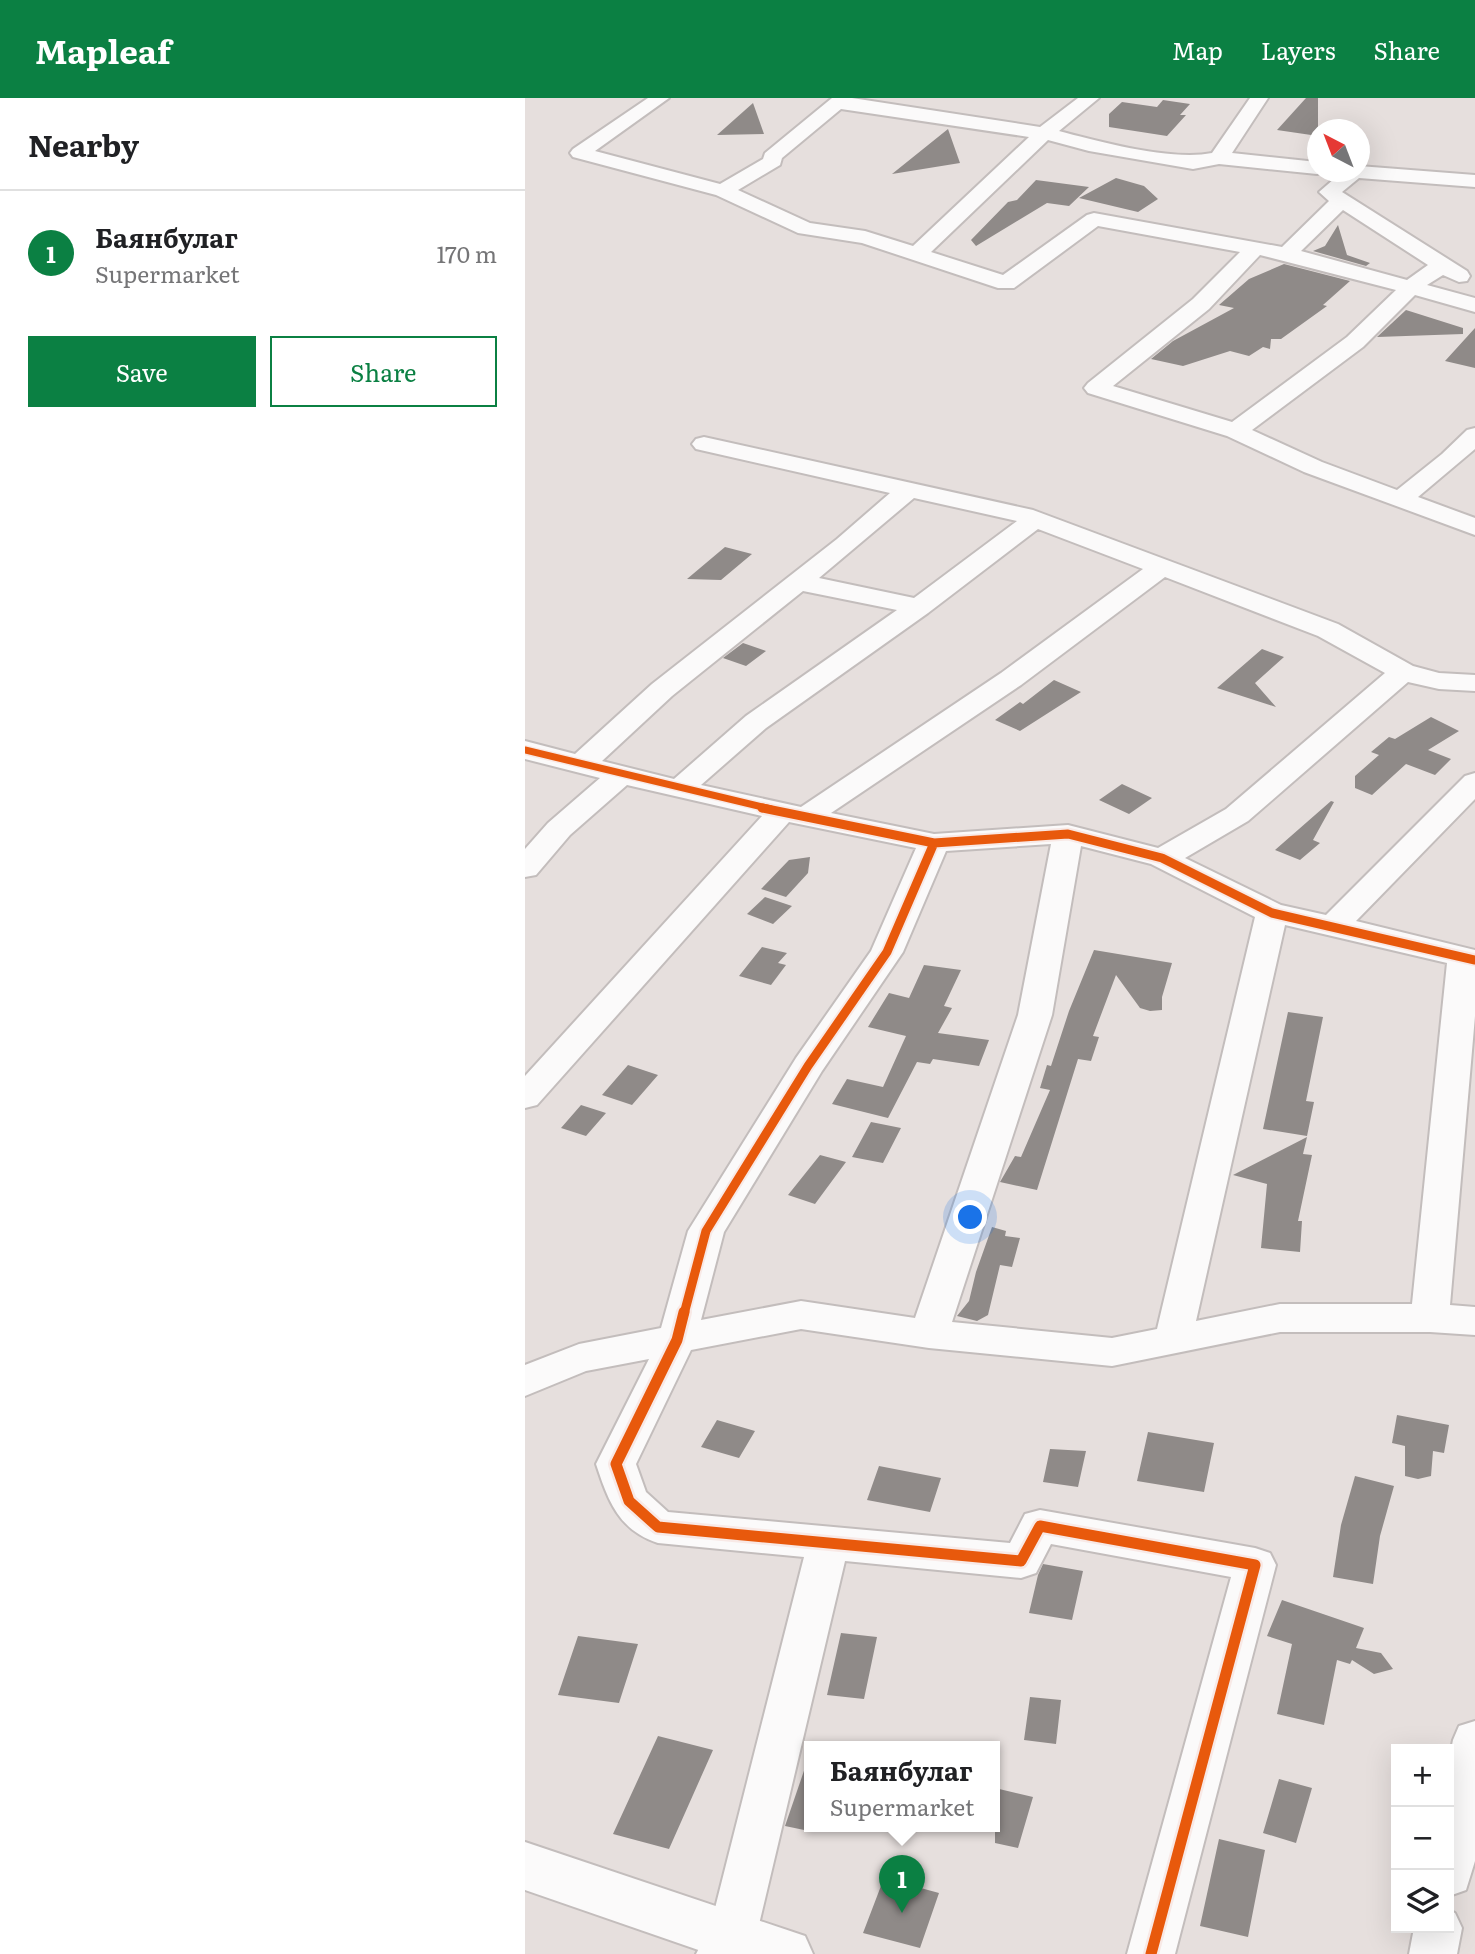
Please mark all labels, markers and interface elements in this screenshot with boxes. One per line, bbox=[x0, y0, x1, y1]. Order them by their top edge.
text: Mapleaf bbox=[35, 25, 171, 74]
text: Map bbox=[1172, 32, 1223, 67]
text: Layers bbox=[1261, 32, 1335, 67]
text: Share bbox=[1373, 32, 1440, 67]
north arrow bbox=[1307, 119, 1370, 182]
text: Nearby bbox=[28, 122, 139, 166]
text: Баянбулаг bbox=[95, 217, 238, 256]
text: 1 bbox=[46, 236, 56, 270]
text: 170 m bbox=[436, 236, 497, 270]
text: Supermarket bbox=[95, 256, 239, 290]
button: Save bbox=[28, 336, 256, 407]
button: Share bbox=[270, 336, 497, 407]
your location bbox=[953, 1200, 987, 1234]
popup bbox=[804, 1741, 1000, 1832]
map controls bbox=[1391, 1744, 1454, 1933]
button: + bbox=[1391, 1744, 1454, 1807]
text: Баянбулаг bbox=[830, 1750, 973, 1789]
text: Supermarket bbox=[830, 1789, 974, 1823]
button: − bbox=[1391, 1807, 1454, 1870]
pin: 1 bbox=[879, 1855, 925, 1913]
button: layers bbox=[1391, 1870, 1454, 1933]

